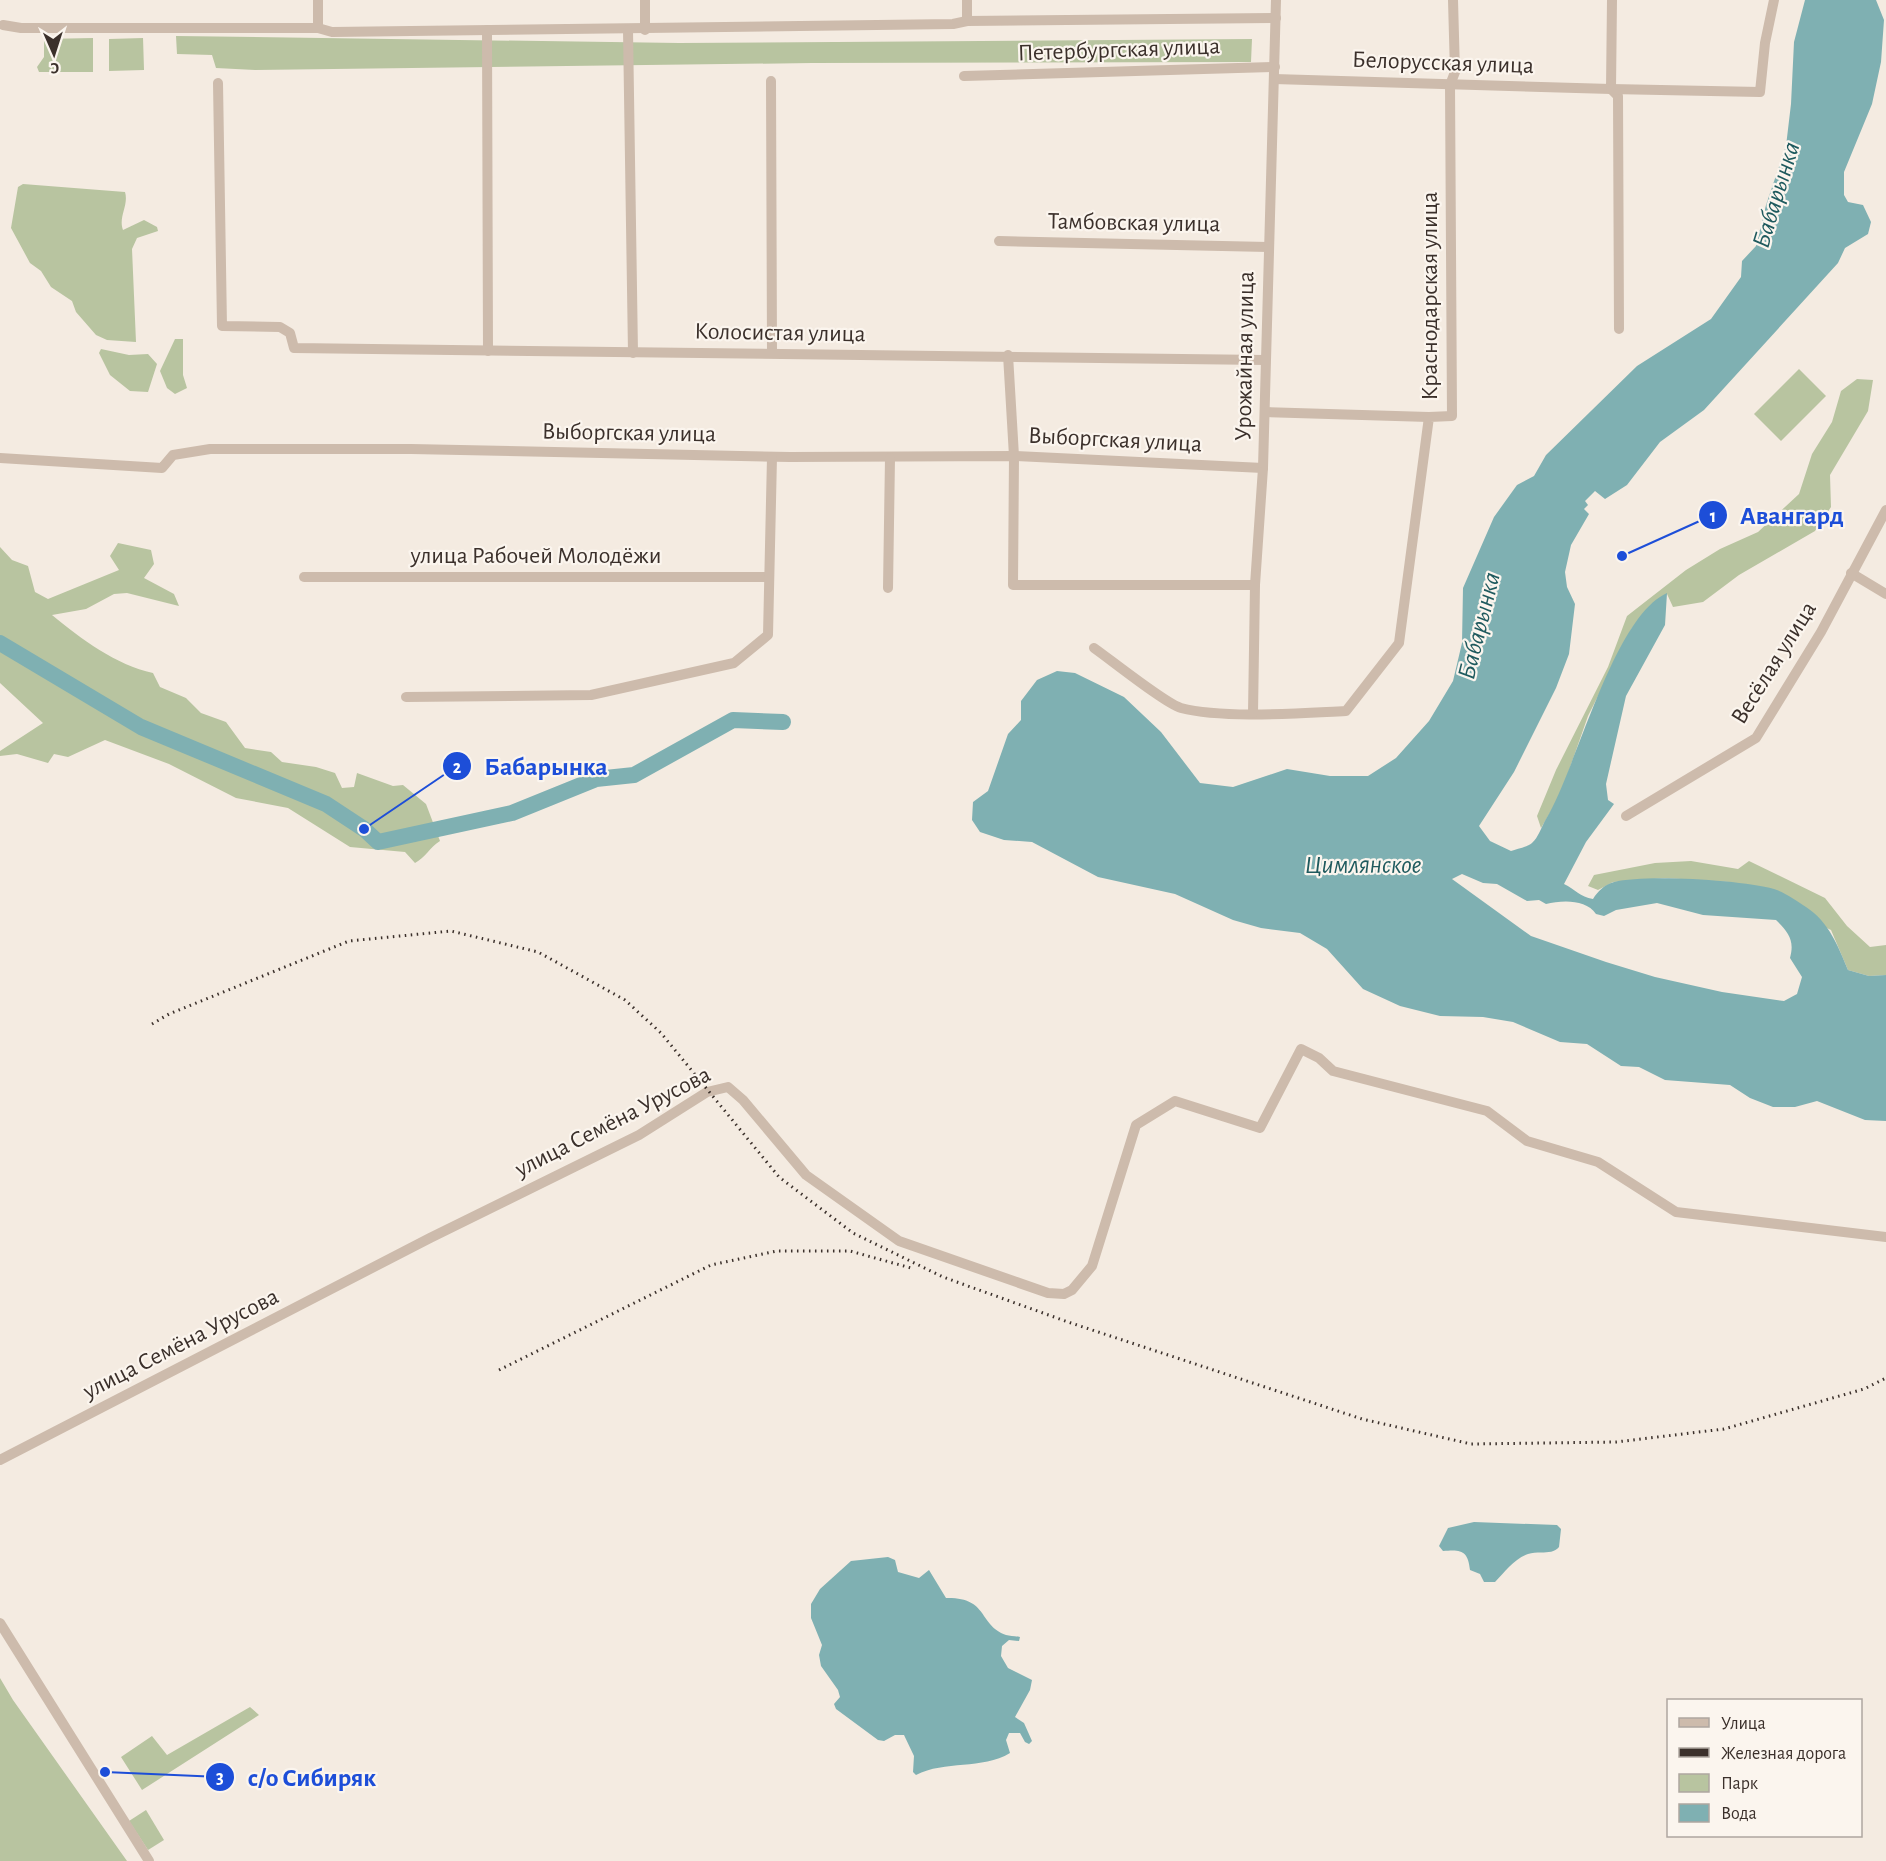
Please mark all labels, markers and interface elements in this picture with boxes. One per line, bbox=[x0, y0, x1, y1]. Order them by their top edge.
north arrow bbox=[24, 24, 84, 84]
street label: Петербургская улица bbox=[1017, 34, 1221, 66]
street label: Белорусская улица bbox=[1352, 48, 1534, 78]
text: С bbox=[50, 60, 60, 76]
water label: Бабарынка bbox=[1748, 139, 1804, 251]
street label: Краснодарская улица bbox=[1418, 192, 1442, 400]
street label: Тамбовская улица bbox=[1048, 209, 1220, 237]
street label: Урожайная улица bbox=[1232, 271, 1258, 441]
street label: Колосистая улица bbox=[694, 320, 866, 346]
street label: Выборгская улица bbox=[542, 419, 716, 447]
street label: Выборгская улица bbox=[1027, 423, 1203, 457]
callout: Авангард bbox=[1698, 493, 1856, 537]
text: Авангард bbox=[1740, 503, 1844, 529]
text: 1 bbox=[1710, 508, 1716, 526]
street label: улица Рабочей Молодёжи bbox=[410, 544, 661, 568]
water label: Бабарынка bbox=[1453, 570, 1505, 682]
street label: Весёлая улица bbox=[1727, 598, 1821, 728]
callout: Бабарынка bbox=[442, 744, 619, 788]
text: Бабарынка bbox=[484, 754, 608, 780]
text: 2 bbox=[453, 759, 462, 777]
water label: Цимлянское bbox=[1305, 852, 1422, 878]
street label: улица Семёна Урусова bbox=[511, 1062, 715, 1182]
street label: улица Семёна Урусова bbox=[79, 1284, 283, 1404]
legend bbox=[1667, 1699, 1862, 1837]
text: Улица bbox=[1721, 1715, 1766, 1733]
text: Железная дорога bbox=[1721, 1745, 1846, 1763]
callout: с/о Сибиряк bbox=[205, 1755, 388, 1799]
text: с/о Сибиряк bbox=[248, 1765, 376, 1791]
text: 3 bbox=[216, 1769, 224, 1787]
text: Парк bbox=[1721, 1775, 1759, 1793]
text: Вода bbox=[1721, 1805, 1757, 1823]

